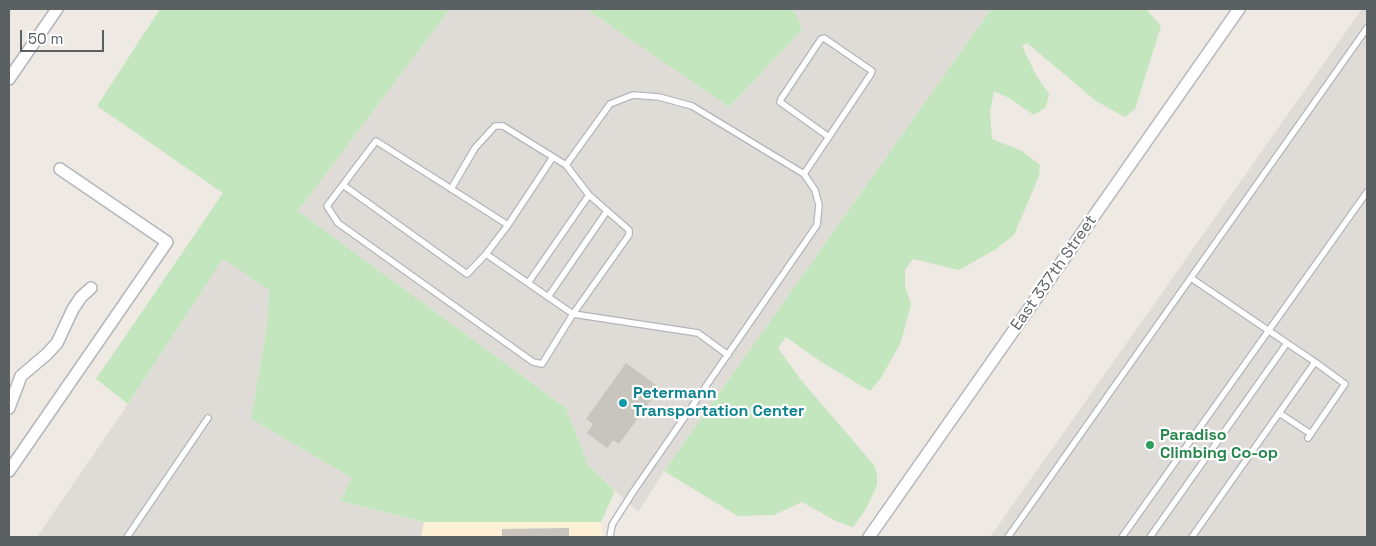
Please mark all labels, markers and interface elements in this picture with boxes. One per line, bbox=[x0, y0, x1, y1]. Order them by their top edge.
scale bar bbox=[22, 20, 106, 52]
text: 50 m bbox=[28, 29, 63, 48]
street label: East 337th Street bbox=[1007, 212, 1101, 334]
place label: Petermann Transportation Center bbox=[633, 384, 804, 422]
marker: Petermann Transportation Center bbox=[617, 397, 629, 409]
place label: Paradiso Climbing Co-op bbox=[1160, 426, 1278, 464]
marker: Paradiso Climbing Co-op bbox=[1144, 439, 1156, 451]

